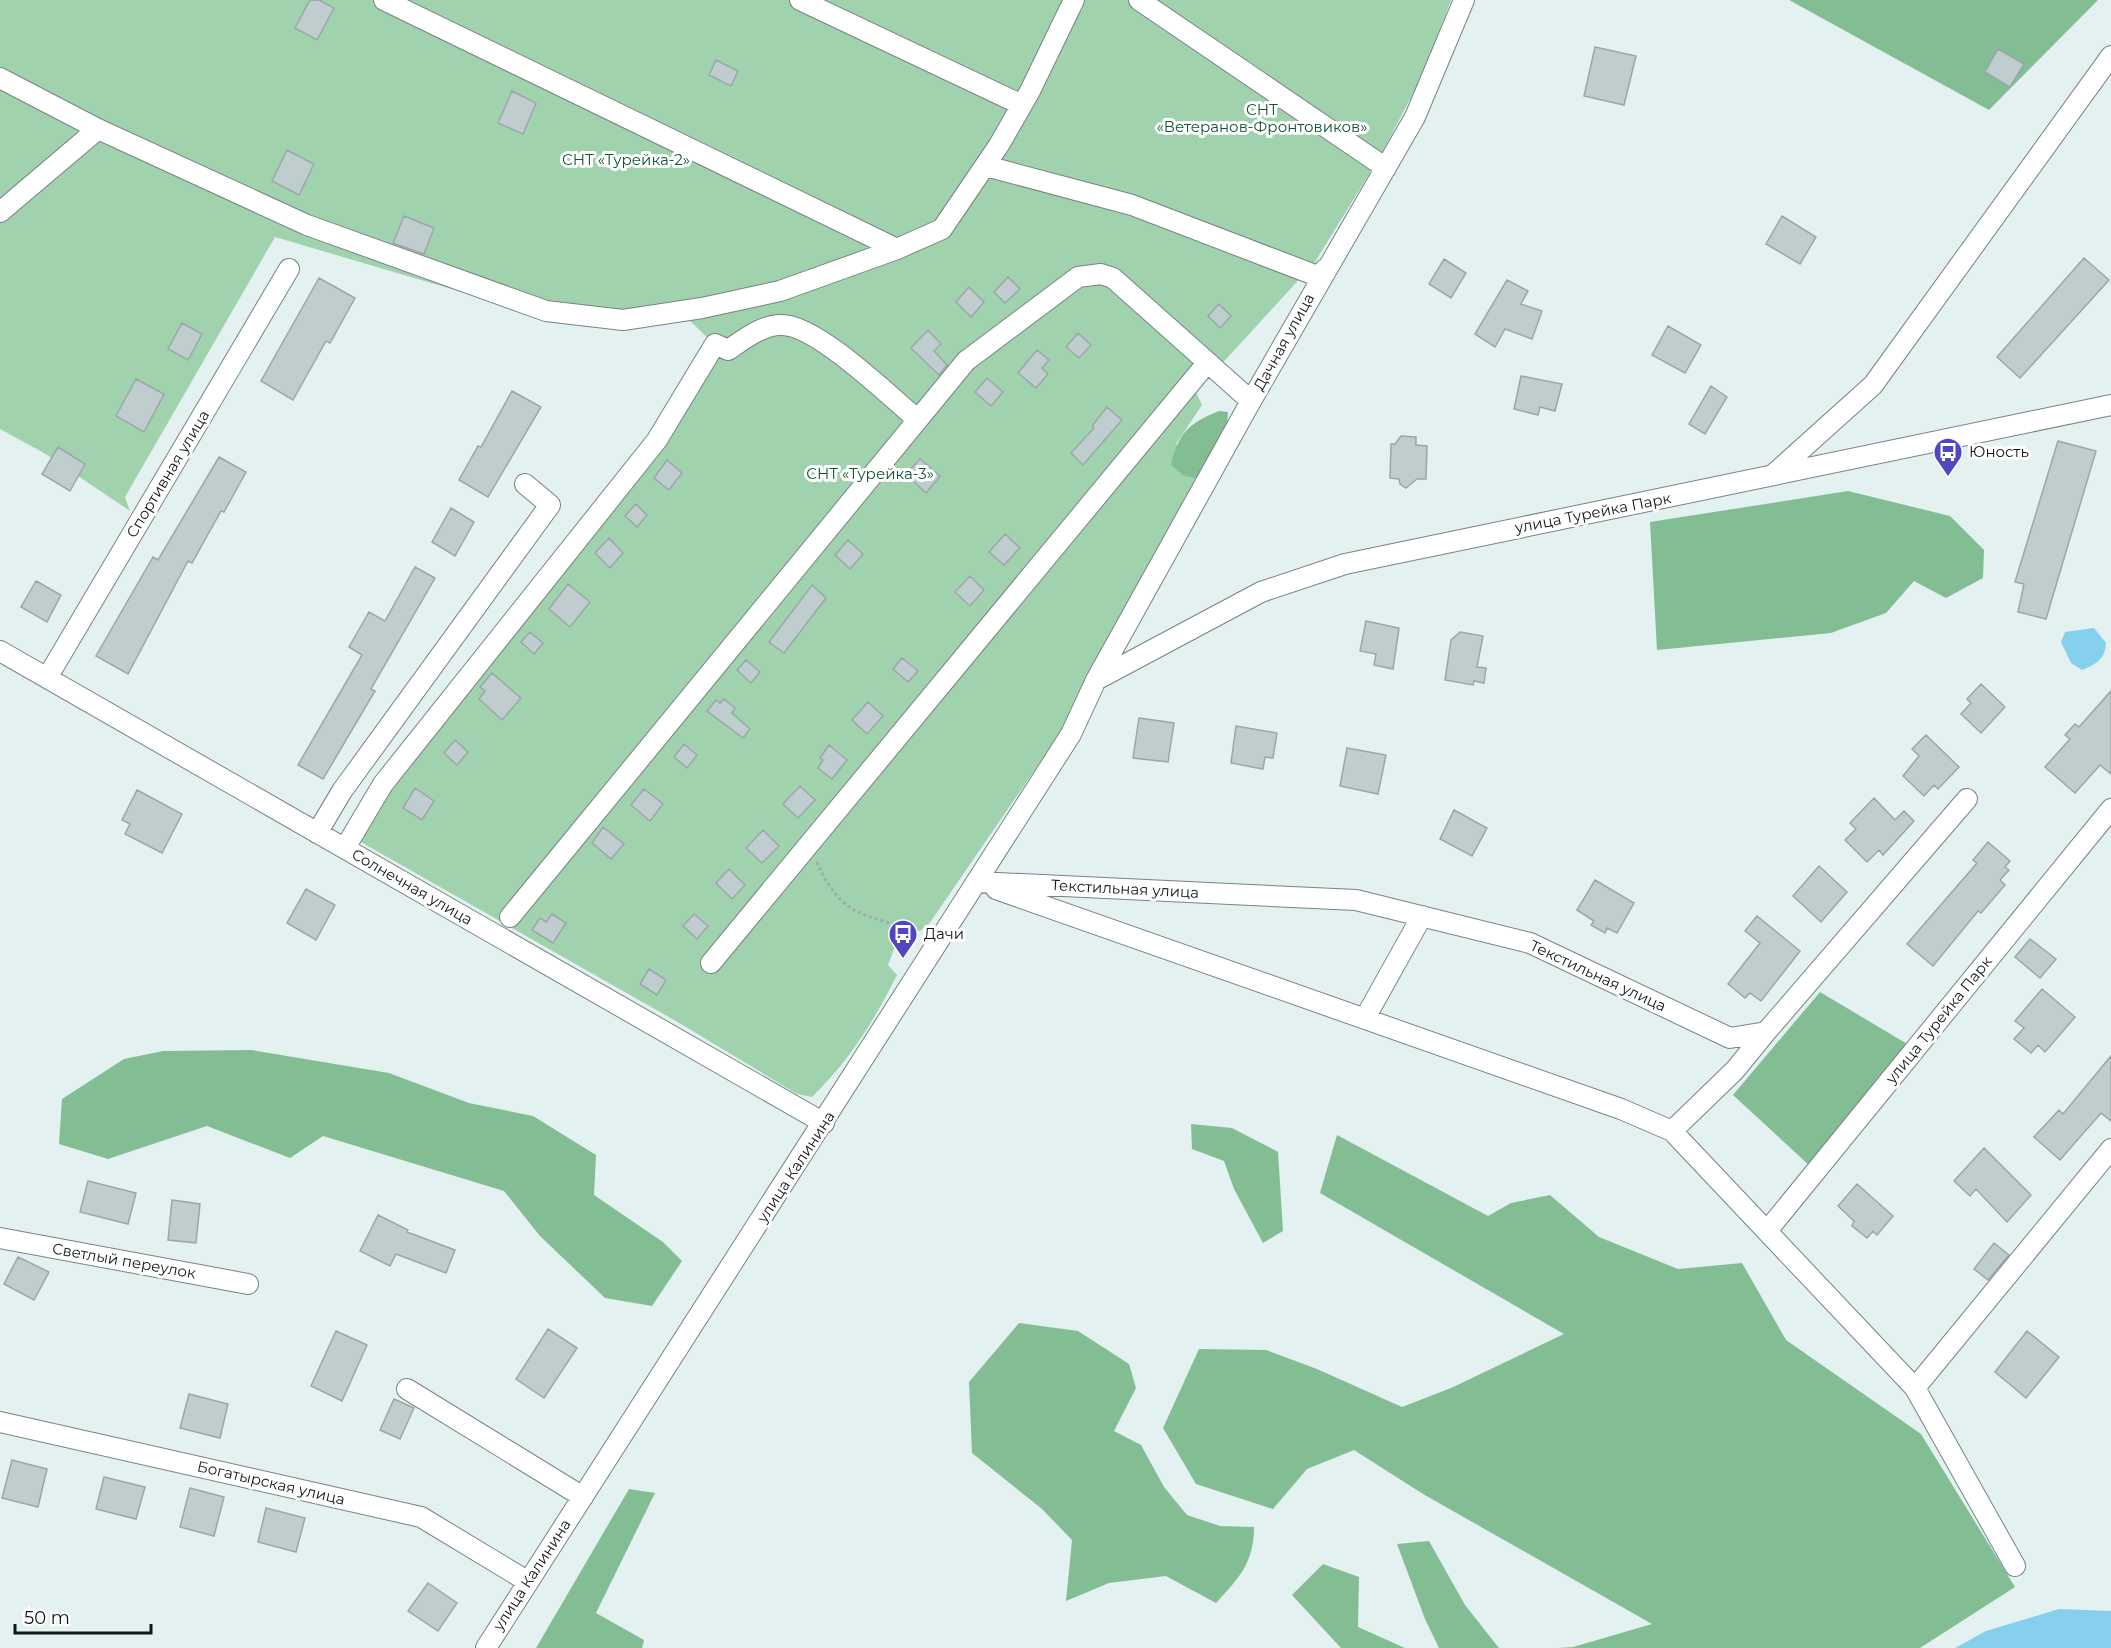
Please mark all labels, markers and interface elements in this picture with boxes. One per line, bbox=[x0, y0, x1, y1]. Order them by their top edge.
park label: СНТ «Ветеранов-Фронтовиков» bbox=[1157, 100, 1367, 136]
park label: СНТ «Турейка-2» bbox=[562, 150, 690, 169]
street label: Дачная улица bbox=[1249, 290, 1318, 394]
street label: Спортивная улица bbox=[122, 406, 213, 541]
bus stop icon: Юность bbox=[1932, 436, 1964, 478]
place label: Юность bbox=[1969, 442, 2029, 461]
park label: СНТ «Турейка-3» bbox=[806, 464, 934, 483]
street label: улица Турейка Парк bbox=[1512, 488, 1673, 537]
street label: Солнечная улица bbox=[348, 844, 476, 929]
street label: Текстильная улица bbox=[1051, 875, 1199, 902]
bus stop icon: Дачи bbox=[887, 918, 919, 960]
place label: Дачи bbox=[924, 924, 964, 943]
street label: Текстильная улица bbox=[1527, 936, 1669, 1015]
street label: улица Турейка Парк bbox=[1881, 952, 1996, 1088]
street label: улица Калинина bbox=[752, 1107, 839, 1227]
street label: Светлый переулок bbox=[51, 1239, 198, 1283]
street label: Богатырская улица bbox=[195, 1456, 347, 1509]
street label: улица Калинина bbox=[488, 1515, 575, 1635]
scale bar bbox=[15, 1597, 152, 1635]
text: 50 m bbox=[24, 1607, 70, 1629]

